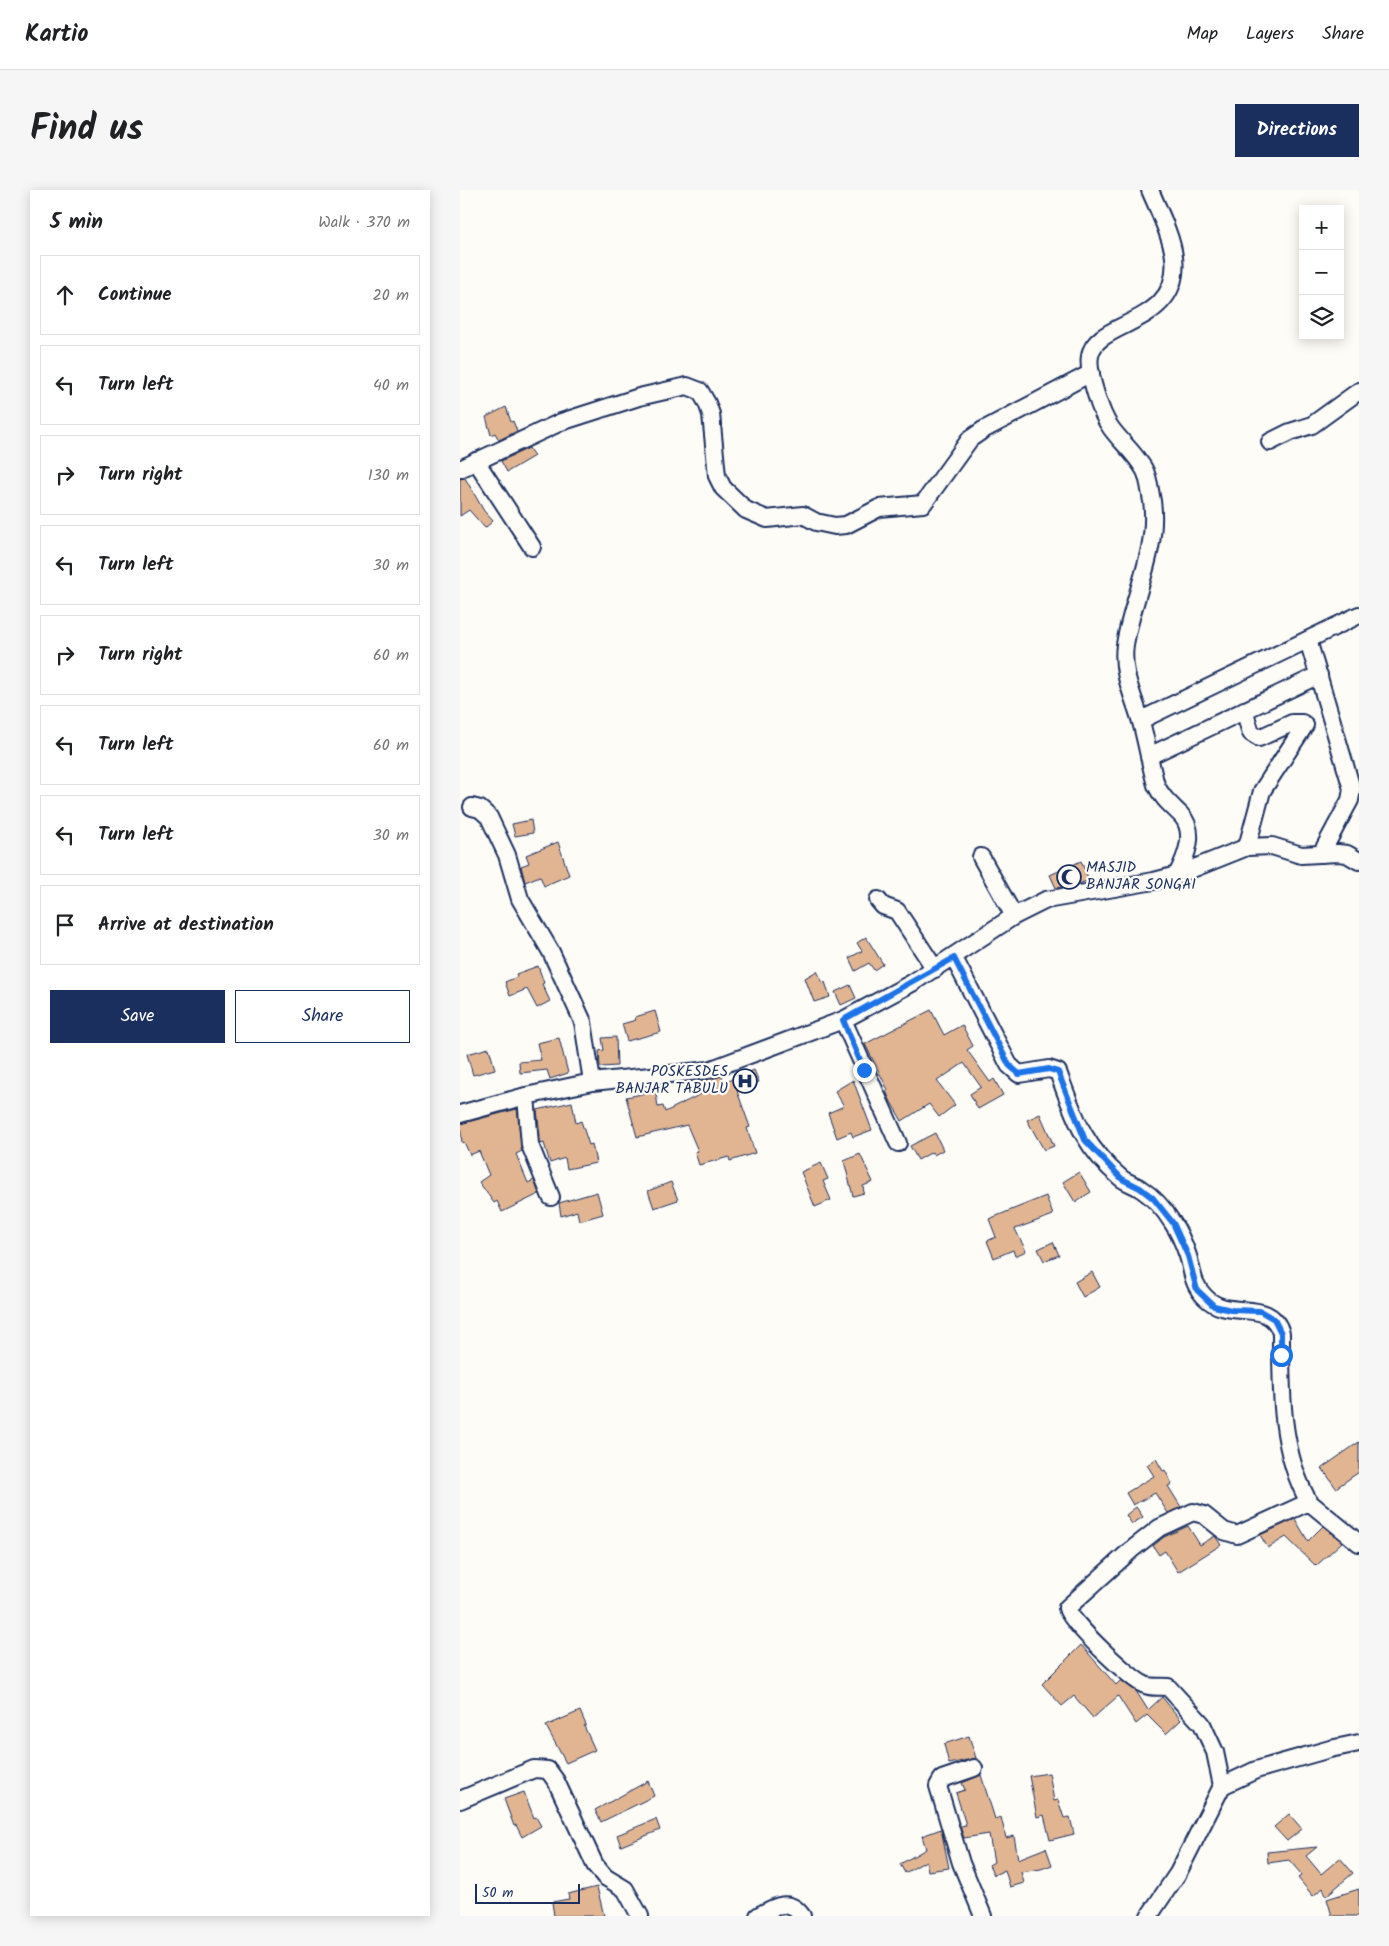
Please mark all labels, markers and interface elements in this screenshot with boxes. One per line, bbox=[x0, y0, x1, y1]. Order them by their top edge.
text: Kartio bbox=[25, 15, 88, 54]
text: Map bbox=[1187, 20, 1218, 49]
text: Layers bbox=[1246, 20, 1294, 49]
text: Share bbox=[1322, 20, 1364, 49]
text: Find us bbox=[30, 102, 143, 158]
button: Directions bbox=[1235, 104, 1359, 157]
map controls bbox=[1299, 205, 1344, 340]
button: + bbox=[1299, 205, 1344, 250]
text: 5 min bbox=[50, 206, 103, 239]
text: Walk · 370 m bbox=[318, 210, 410, 235]
button: − bbox=[1299, 250, 1344, 295]
text: Continue bbox=[98, 280, 171, 310]
icon: ahead bbox=[51, 281, 79, 309]
text: 20 m bbox=[373, 283, 409, 308]
button: layers bbox=[1299, 295, 1344, 340]
text: Turn left bbox=[98, 370, 173, 400]
icon: left bbox=[51, 371, 79, 399]
text: 40 m bbox=[373, 373, 409, 398]
text: Turn right bbox=[98, 460, 183, 490]
icon: right bbox=[51, 461, 79, 489]
text: 130 m bbox=[368, 463, 409, 488]
text: Turn left bbox=[98, 550, 173, 580]
icon: left bbox=[51, 551, 79, 579]
text: 30 m bbox=[373, 553, 409, 578]
text: Turn right bbox=[98, 640, 183, 670]
icon: right bbox=[51, 641, 79, 669]
text: 60 m bbox=[373, 643, 409, 668]
text: Turn left bbox=[98, 730, 173, 760]
icon: left bbox=[51, 731, 79, 759]
text: 60 m bbox=[373, 733, 409, 758]
text: Turn left bbox=[98, 820, 173, 850]
icon: left bbox=[51, 821, 79, 849]
text: 30 m bbox=[373, 823, 409, 848]
place label: MASJID BANJAR SONGAI bbox=[1086, 856, 1196, 897]
mosque icon: MASJID BANJAR SONGAI bbox=[1056, 864, 1082, 890]
text: Arrive at destination bbox=[98, 910, 274, 940]
icon: arrive bbox=[51, 911, 79, 939]
button: Save bbox=[50, 990, 225, 1043]
button: Share bbox=[235, 990, 410, 1043]
route end bbox=[853, 1059, 876, 1082]
place label: POSKESDES BANJAR TABULU bbox=[615, 1060, 728, 1101]
hospital icon: POSKESDES BANJAR TABULU bbox=[732, 1068, 758, 1094]
route start bbox=[1270, 1344, 1293, 1367]
scale bar bbox=[475, 1881, 580, 1904]
text: 50 m bbox=[482, 1882, 513, 1904]

